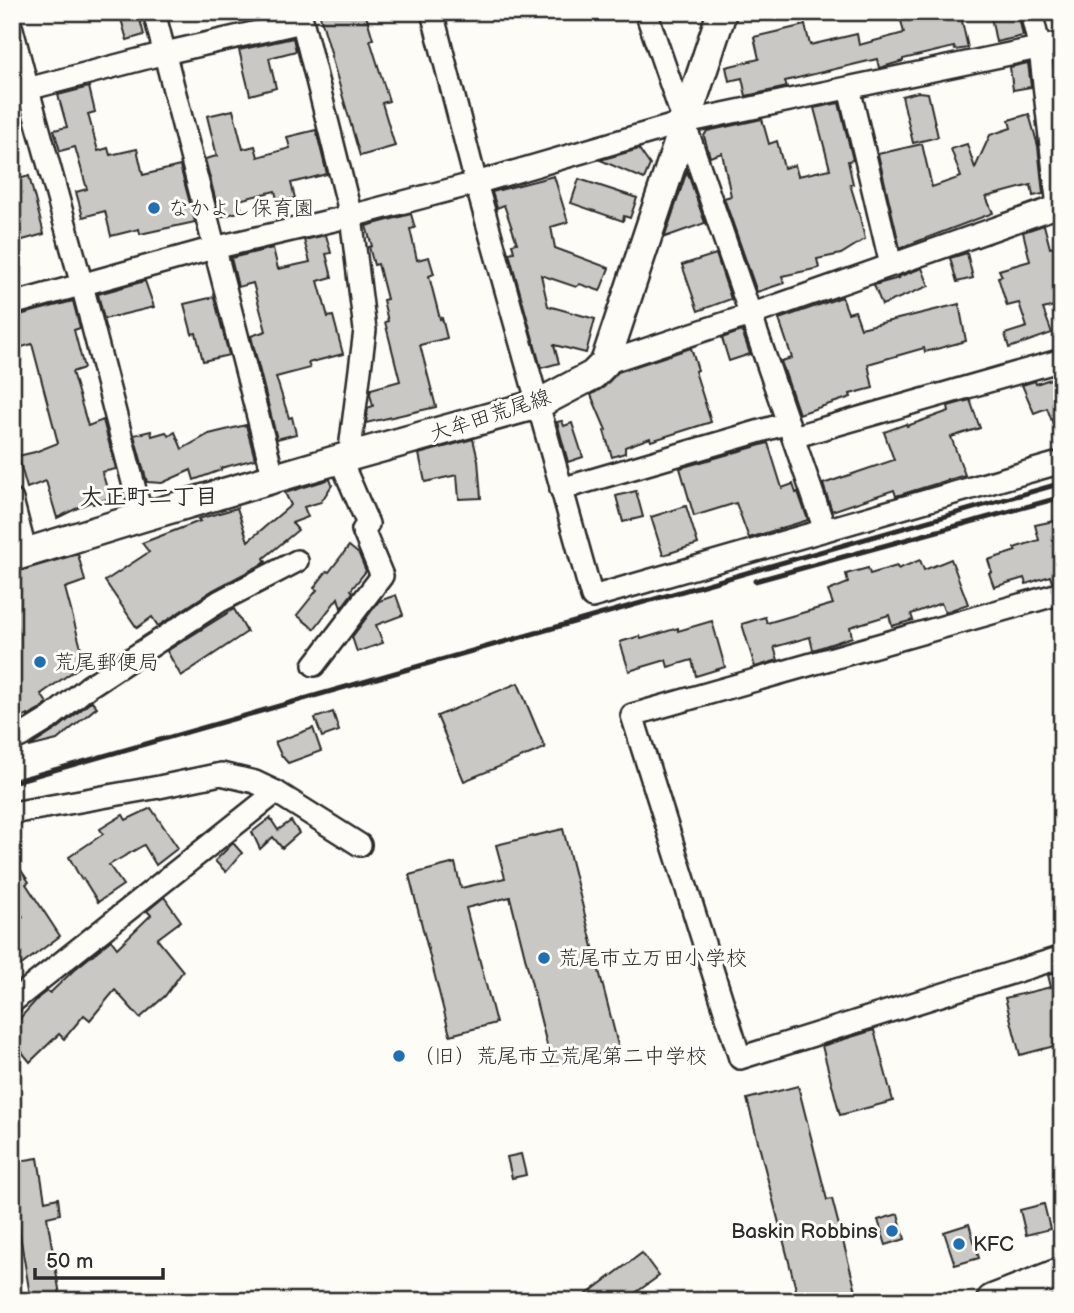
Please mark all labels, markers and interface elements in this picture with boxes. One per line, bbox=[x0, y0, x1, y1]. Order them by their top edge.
place label: なかよし保育園 bbox=[168, 196, 314, 221]
marker: なかよし保育園 bbox=[146, 200, 162, 216]
street label: 大牟田荒尾線 bbox=[426, 384, 554, 447]
district label: 大正町二丁目 bbox=[80, 483, 218, 511]
place label: 荒尾郵便局 bbox=[54, 650, 159, 675]
marker: 荒尾郵便局 bbox=[32, 654, 48, 670]
place label: 荒尾市立万田小学校 bbox=[558, 946, 747, 971]
marker: 荒尾市立万田小学校 bbox=[536, 950, 552, 966]
place label: （旧）荒尾市立荒尾第二中学校 bbox=[413, 1044, 707, 1069]
marker: （旧）荒尾市立荒尾第二中学校 bbox=[391, 1048, 407, 1064]
place label: Baskin Robbins bbox=[731, 1219, 878, 1244]
marker: Baskin Robbins bbox=[884, 1223, 900, 1239]
place label: KFC bbox=[973, 1232, 1014, 1257]
scale bar bbox=[35, 1236, 163, 1280]
marker: KFC bbox=[951, 1236, 967, 1252]
text: 50 m bbox=[46, 1249, 93, 1274]

